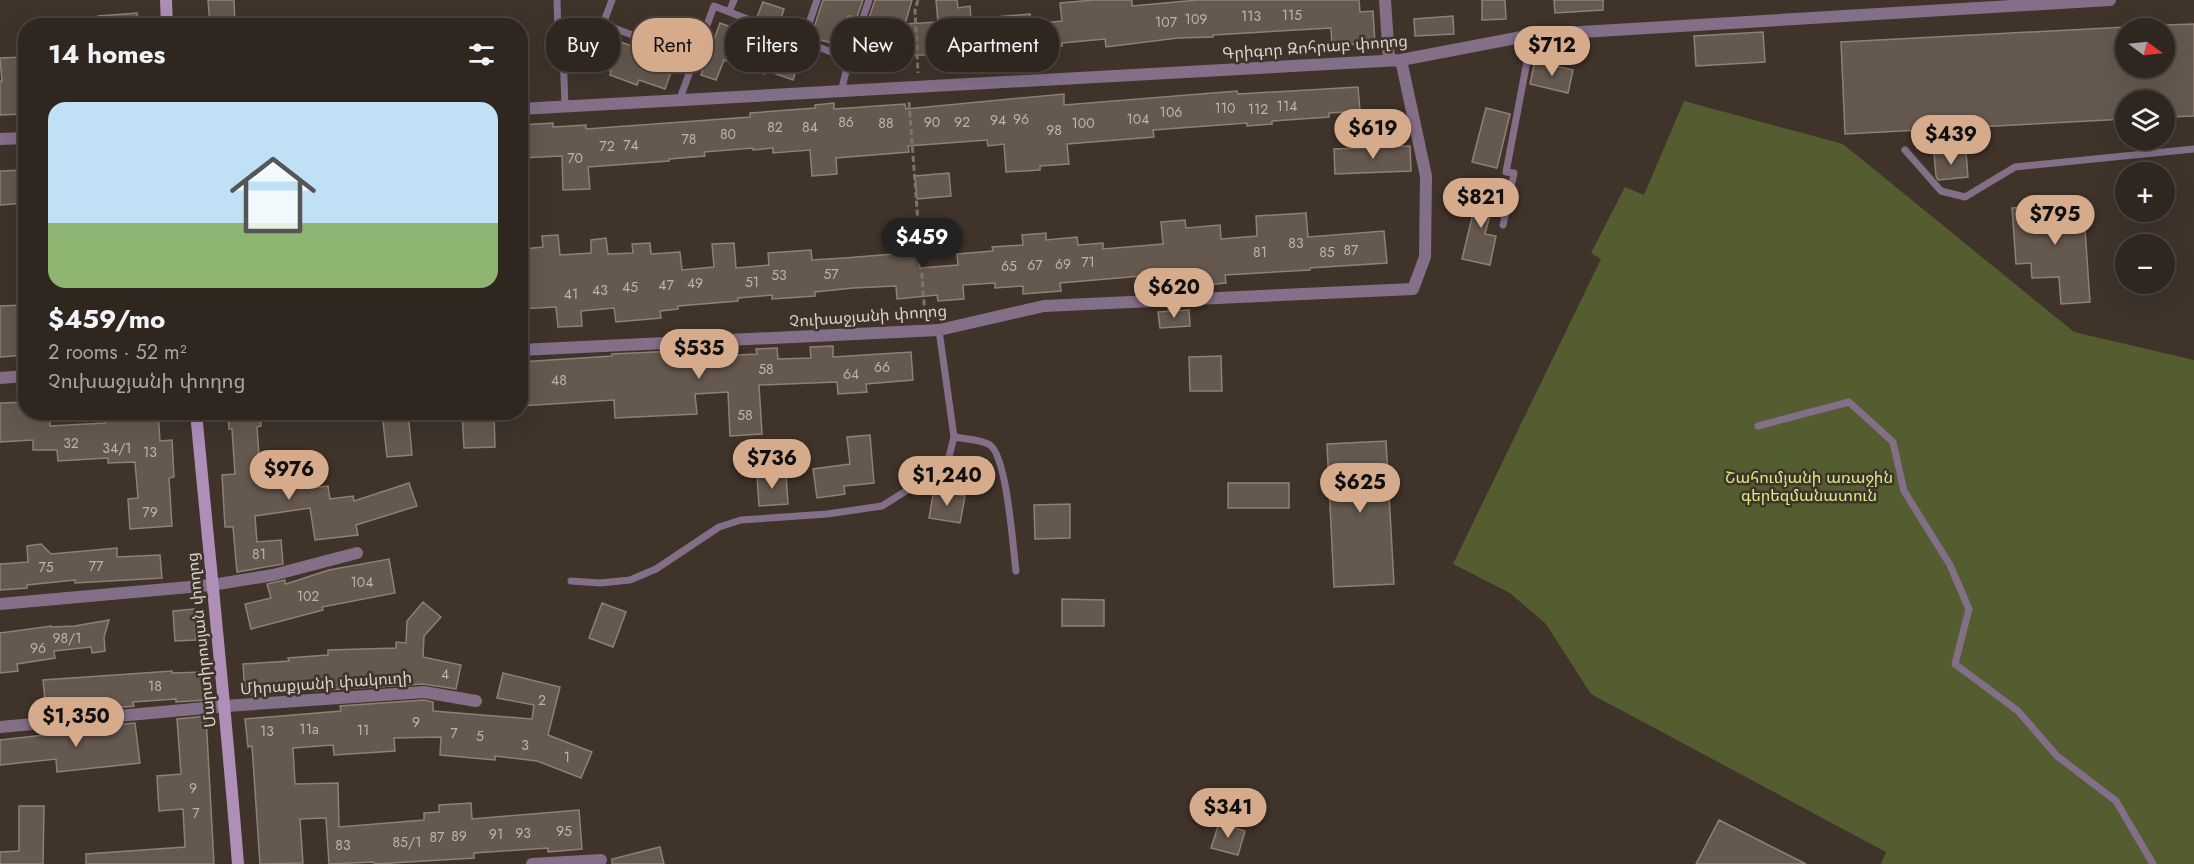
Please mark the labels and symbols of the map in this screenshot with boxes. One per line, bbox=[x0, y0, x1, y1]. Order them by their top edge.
house number: 115 bbox=[1282, 5, 1302, 25]
house number: 113 bbox=[1241, 6, 1261, 26]
house number: 109 bbox=[1185, 9, 1207, 29]
house number: 107 bbox=[1155, 12, 1178, 32]
north arrow bbox=[2115, 18, 2175, 78]
pin: $712 bbox=[1516, 26, 1588, 77]
street label: Գրիգոր Զոհրաբ փողոց bbox=[1221, 29, 1409, 65]
house number: 114 bbox=[1277, 96, 1297, 116]
house number: 110 bbox=[1215, 98, 1236, 118]
house number: 112 bbox=[1248, 99, 1268, 119]
house number: 106 bbox=[1160, 102, 1182, 122]
house number: 96 bbox=[1013, 109, 1029, 129]
house number: 104 bbox=[1127, 109, 1149, 129]
pin: $619 bbox=[1337, 109, 1409, 160]
house number: 94 bbox=[990, 110, 1006, 130]
house number: 86 bbox=[838, 112, 854, 132]
house number: 90 bbox=[924, 112, 940, 132]
house number: 92 bbox=[954, 112, 970, 132]
house number: 88 bbox=[878, 113, 894, 133]
house number: 100 bbox=[1071, 113, 1095, 133]
pin: $439 bbox=[1915, 115, 1987, 166]
house number: 82 bbox=[767, 117, 783, 137]
house number: 84 bbox=[802, 117, 818, 137]
house number: 98 bbox=[1046, 120, 1062, 140]
house number: 80 bbox=[720, 124, 736, 144]
house number: 78 bbox=[682, 129, 697, 149]
house number: 74 bbox=[623, 135, 639, 155]
house number: 72 bbox=[599, 136, 615, 156]
house number: 70 bbox=[567, 148, 583, 168]
pin: $821 bbox=[1445, 178, 1517, 229]
pin: $795 bbox=[2019, 195, 2091, 246]
pin: $459 bbox=[886, 218, 958, 269]
house number: 83 bbox=[1288, 233, 1304, 253]
house number: 87 bbox=[1344, 240, 1359, 260]
house number: 81 bbox=[1253, 242, 1267, 262]
house number: 85 bbox=[1319, 242, 1335, 262]
house number: 71 bbox=[1081, 252, 1095, 272]
house number: 69 bbox=[1055, 254, 1071, 274]
house number: 67 bbox=[1027, 255, 1043, 275]
house number: 65 bbox=[1001, 256, 1017, 276]
house number: 57 bbox=[823, 264, 839, 284]
house number: 53 bbox=[771, 265, 787, 285]
pin: $620 bbox=[1138, 268, 1210, 319]
house number: 51 bbox=[745, 272, 759, 292]
house number: 49 bbox=[687, 273, 703, 293]
house number: 47 bbox=[658, 275, 674, 295]
house number: 45 bbox=[622, 277, 638, 297]
house number: 43 bbox=[592, 280, 608, 300]
house number: 41 bbox=[564, 284, 578, 304]
street label: Չուխաջյանի փողոց bbox=[788, 299, 948, 333]
pin: $535 bbox=[663, 329, 735, 380]
house number: 66 bbox=[874, 357, 890, 377]
house number: 58 bbox=[758, 359, 774, 379]
house number: 64 bbox=[843, 364, 859, 384]
house number: 48 bbox=[551, 370, 567, 390]
house number: 58 bbox=[737, 405, 753, 425]
house number: 32 bbox=[63, 433, 79, 453]
house number: 34/1 bbox=[102, 438, 132, 458]
pin: $736 bbox=[736, 439, 808, 490]
house number: 13 bbox=[143, 442, 157, 462]
pin: $976 bbox=[253, 450, 325, 501]
pin: $1,240 bbox=[898, 456, 996, 507]
pin: $625 bbox=[1324, 463, 1396, 514]
park label: Շահումյանի առաջին գերեզմանատուն bbox=[1725, 466, 1893, 507]
house number: 79 bbox=[142, 502, 158, 522]
house number: 81 bbox=[252, 544, 266, 564]
street label: Մարտիրոսյան փողոց bbox=[180, 551, 222, 729]
house number: 77 bbox=[89, 556, 104, 576]
house number: 75 bbox=[38, 557, 54, 577]
house number: 104 bbox=[351, 572, 373, 592]
house number: 102 bbox=[297, 586, 319, 606]
house number: 98/1 bbox=[52, 628, 82, 648]
house number: 96 bbox=[30, 638, 46, 658]
house number: 4 bbox=[441, 664, 449, 684]
street label: Միրաքյանի փակուղի bbox=[239, 666, 413, 700]
house number: 18 bbox=[148, 676, 162, 696]
house number: 2 bbox=[538, 690, 546, 710]
pin: $1,350 bbox=[27, 697, 125, 748]
house number: 9 bbox=[412, 712, 420, 732]
house number: 11a bbox=[299, 719, 319, 739]
house number: 11 bbox=[357, 720, 369, 740]
house number: 13 bbox=[260, 721, 274, 741]
house number: 7 bbox=[450, 723, 458, 743]
house number: 5 bbox=[476, 726, 484, 746]
house number: 3 bbox=[521, 735, 529, 755]
house number: 1 bbox=[564, 747, 570, 767]
house number: 9 bbox=[189, 778, 197, 798]
pin: $341 bbox=[1192, 788, 1264, 839]
house number: 7 bbox=[192, 803, 200, 823]
house number: 95 bbox=[556, 821, 572, 841]
house number: 93 bbox=[515, 823, 531, 843]
house number: 91 bbox=[489, 824, 503, 844]
house number: 89 bbox=[451, 826, 467, 846]
house number: 87 bbox=[430, 827, 445, 847]
house number: 85/1 bbox=[392, 832, 422, 852]
house number: 83 bbox=[335, 835, 351, 855]

